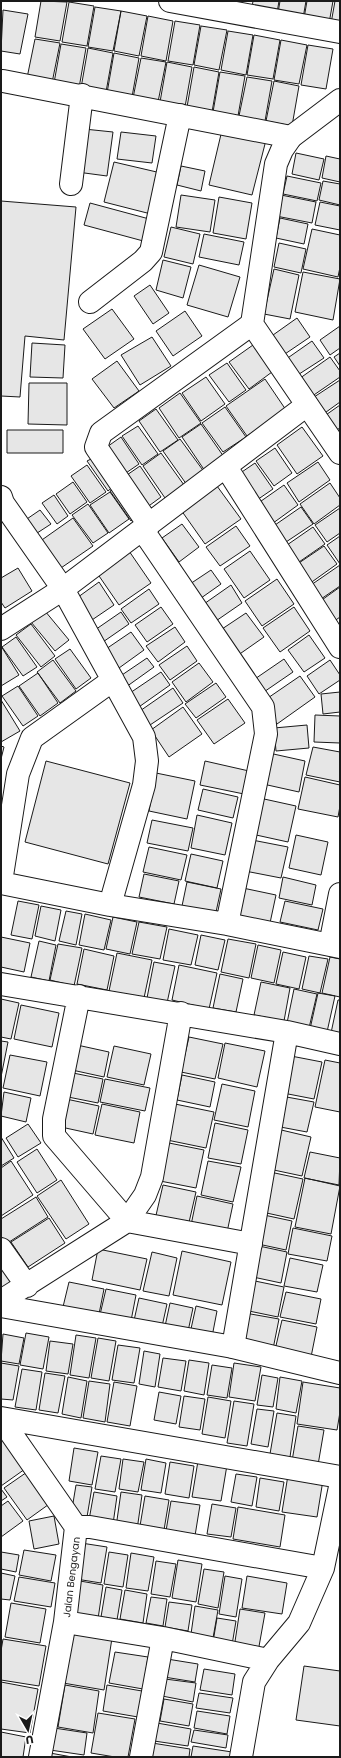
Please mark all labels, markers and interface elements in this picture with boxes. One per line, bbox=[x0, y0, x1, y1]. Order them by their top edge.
street label: Jalan Bengayan bbox=[59, 1536, 84, 1618]
north arrow bbox=[8, 1710, 48, 1750]
text: U bbox=[24, 1731, 35, 1748]

